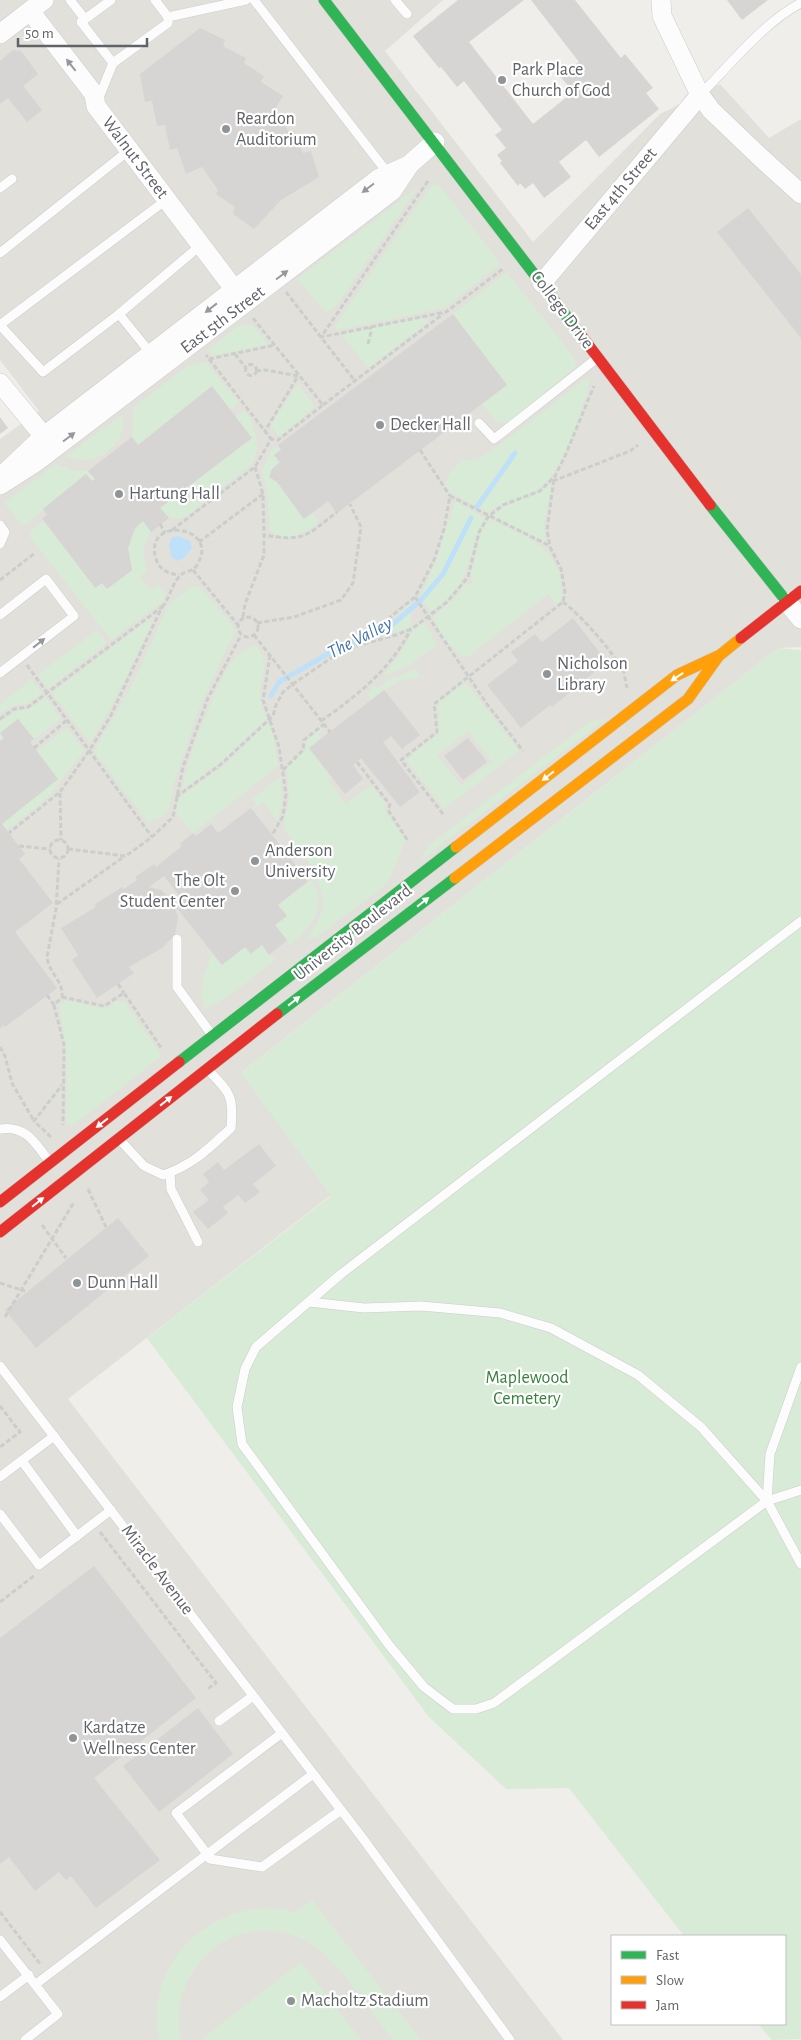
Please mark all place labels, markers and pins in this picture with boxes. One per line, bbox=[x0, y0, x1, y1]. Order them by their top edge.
place label: Park Place Church of God bbox=[512, 61, 610, 100]
marker: Park Place Church of God bbox=[496, 74, 508, 86]
place label: Reardon Auditorium bbox=[236, 110, 317, 149]
marker: Reardon Auditorium bbox=[220, 123, 232, 135]
place label: Decker Hall bbox=[390, 416, 471, 434]
marker: Decker Hall bbox=[374, 419, 386, 431]
place label: Hartung Hall bbox=[129, 485, 220, 503]
marker: Hartung Hall bbox=[113, 488, 125, 500]
place label: Nicholson Library bbox=[557, 655, 628, 694]
marker: Nicholson Library bbox=[541, 668, 553, 680]
place label: Anderson University bbox=[265, 842, 336, 881]
marker: Anderson University bbox=[249, 855, 261, 867]
place label: The Olt Student Center bbox=[120, 872, 225, 911]
marker: The Olt Student Center bbox=[229, 885, 241, 897]
place label: Dunn Hall bbox=[87, 1274, 158, 1292]
marker: Dunn Hall bbox=[71, 1277, 83, 1289]
place label: Kardatze Wellness Center bbox=[83, 1719, 196, 1758]
marker: Kardatze Wellness Center bbox=[67, 1732, 79, 1744]
place label: Macholtz Stadium bbox=[301, 1992, 429, 2010]
marker: Macholtz Stadium bbox=[285, 1995, 297, 2007]

